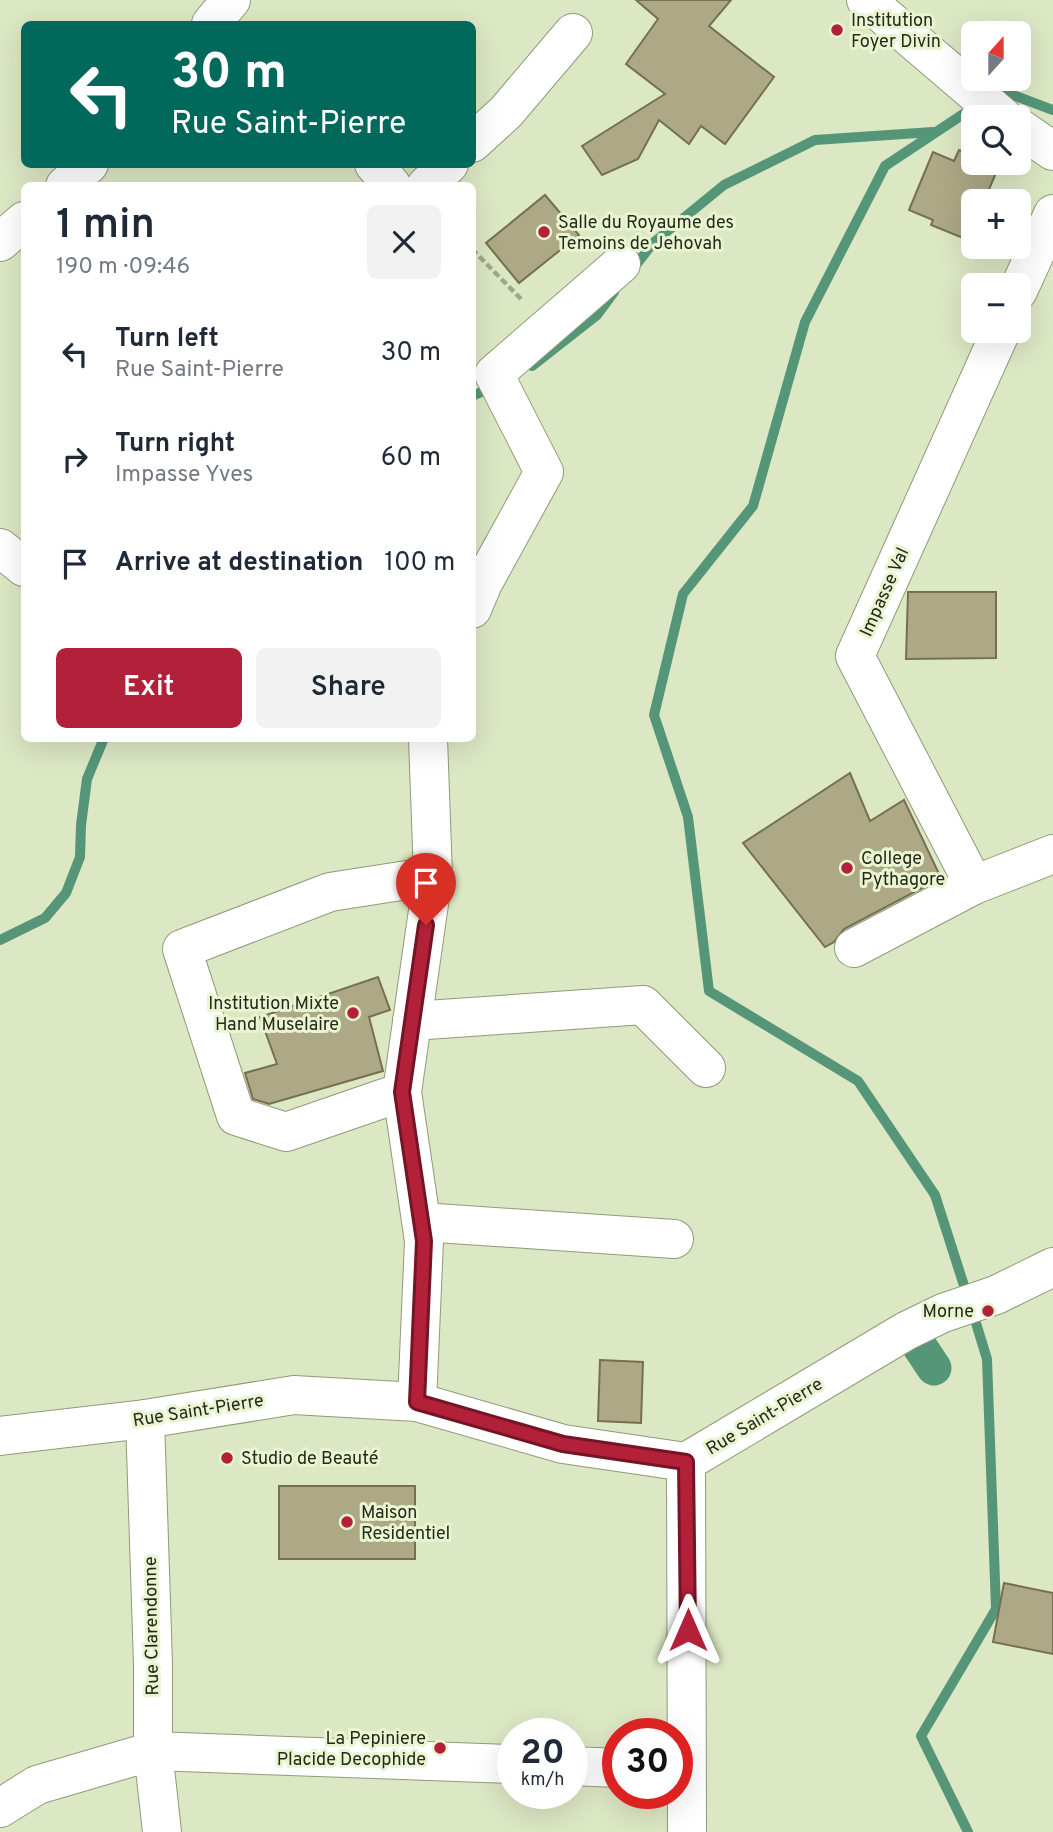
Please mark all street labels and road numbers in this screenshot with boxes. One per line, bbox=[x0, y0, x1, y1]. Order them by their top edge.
street label: Impasse Val bbox=[856, 545, 915, 641]
street label: Rue Saint-Pierre bbox=[702, 1373, 827, 1461]
street label: Rue Saint-Pierre bbox=[131, 1390, 265, 1433]
street label: Rue Clarendonne bbox=[140, 1556, 165, 1696]

